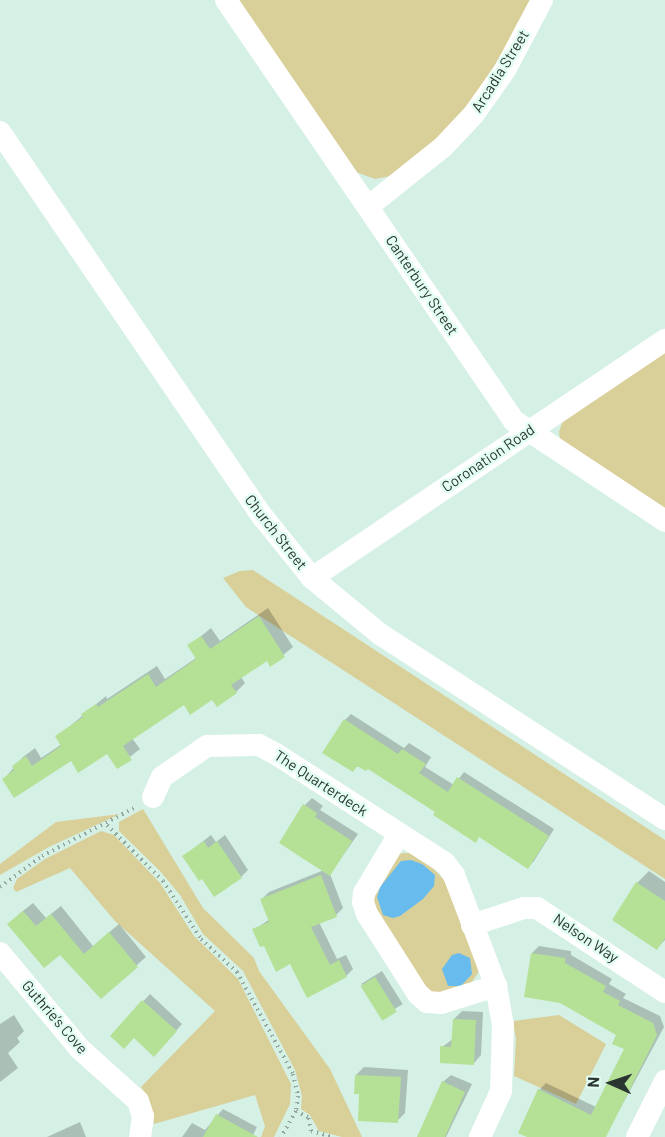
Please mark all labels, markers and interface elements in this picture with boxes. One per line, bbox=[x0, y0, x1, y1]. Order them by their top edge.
street label: Arcadia Street bbox=[468, 27, 532, 115]
street label: Canterbury Street bbox=[382, 232, 462, 338]
street label: Coronation Road bbox=[438, 420, 538, 496]
street label: Church Street bbox=[241, 491, 311, 573]
street label: The Quarterdeck bbox=[271, 746, 371, 820]
street label: Nelson Way bbox=[550, 910, 622, 966]
street label: Guthrie’s Cove bbox=[18, 977, 92, 1057]
north arrow bbox=[581, 1053, 641, 1113]
text: N bbox=[583, 1076, 602, 1088]

